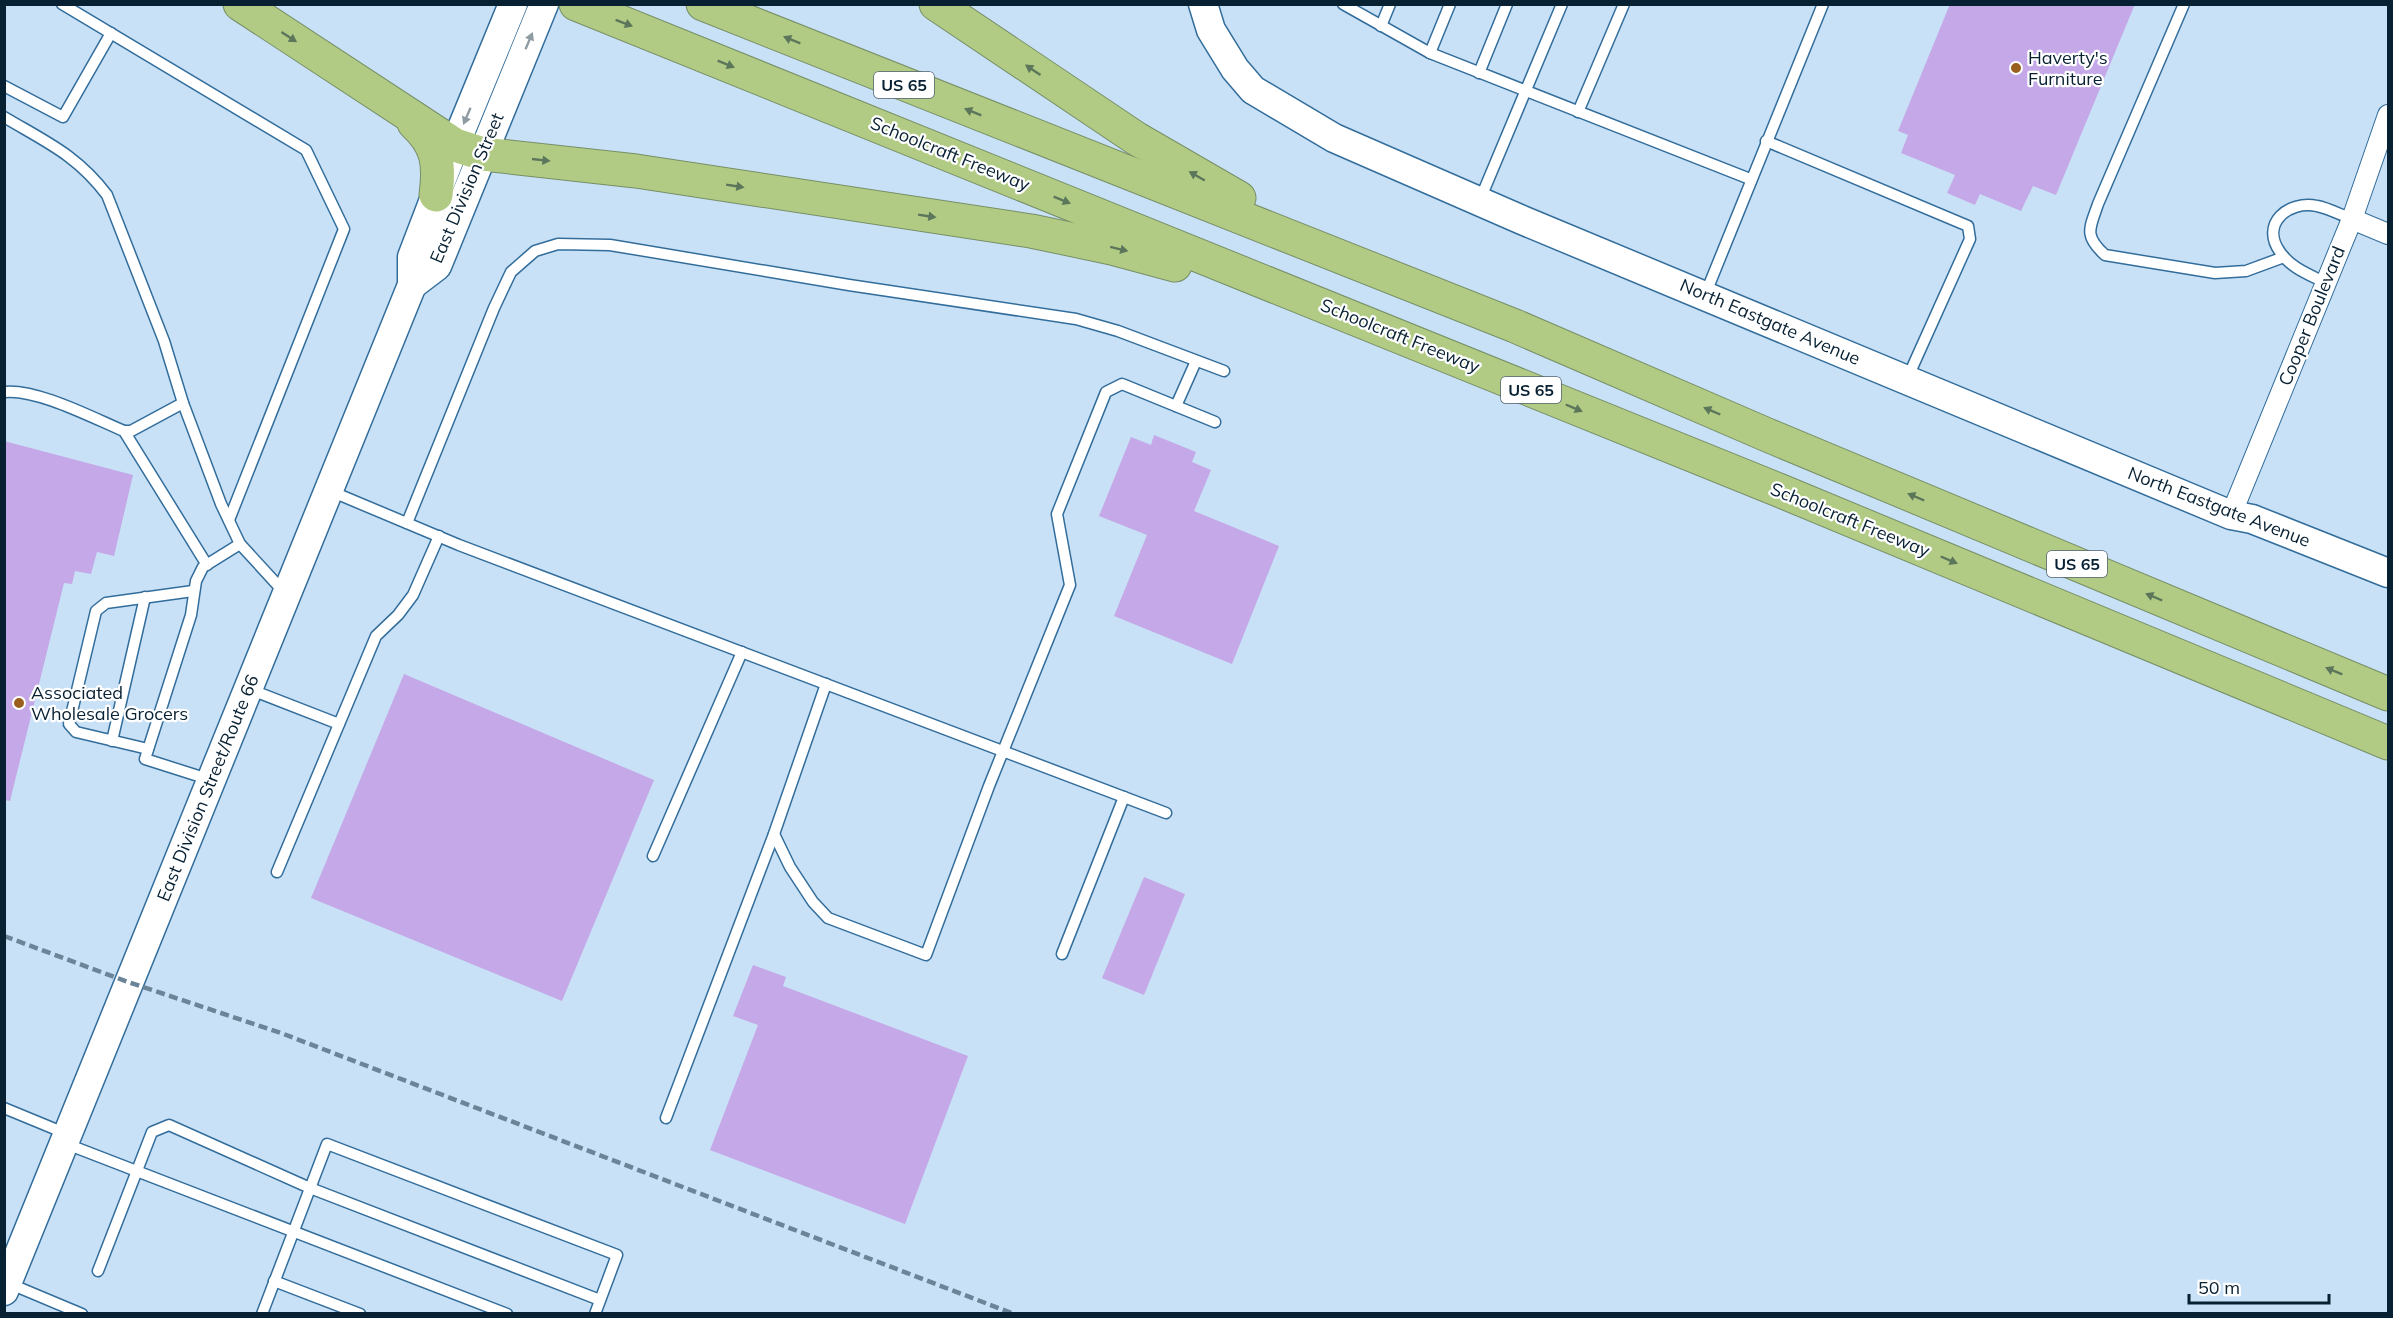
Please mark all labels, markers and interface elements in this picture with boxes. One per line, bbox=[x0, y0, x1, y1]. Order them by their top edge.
one-way arrow bbox=[615, 18, 633, 28]
one-way arrow bbox=[281, 31, 297, 42]
one-way arrow bbox=[524, 31, 534, 49]
one-way arrow bbox=[783, 35, 801, 44]
place label: Haverty's Furniture bbox=[2028, 46, 2108, 90]
one-way arrow bbox=[717, 60, 735, 69]
marker: Haverty's Furniture bbox=[2009, 61, 2023, 75]
one-way arrow bbox=[1025, 64, 1041, 76]
road number: US 65 bbox=[874, 72, 934, 98]
one-way arrow bbox=[462, 107, 471, 125]
one-way arrow bbox=[964, 107, 982, 116]
street label: East Division Street bbox=[424, 109, 509, 266]
street label: Schoolcraft Freeway bbox=[867, 111, 1034, 196]
one-way arrow bbox=[532, 156, 551, 165]
one-way arrow bbox=[1189, 170, 1205, 181]
one-way arrow bbox=[725, 182, 744, 191]
one-way arrow bbox=[1054, 195, 1072, 205]
one-way arrow bbox=[918, 211, 937, 220]
street label: Cooper Boulevard bbox=[2273, 243, 2350, 389]
one-way arrow bbox=[1110, 245, 1129, 255]
street label: North Eastgate Avenue bbox=[1677, 273, 1864, 370]
street label: Schoolcraft Freeway bbox=[1317, 293, 1484, 378]
road number: US 65 bbox=[1501, 377, 1561, 403]
one-way arrow bbox=[1565, 403, 1583, 413]
one-way arrow bbox=[1703, 406, 1720, 415]
street label: North Eastgate Avenue bbox=[2125, 461, 2314, 552]
street label: Schoolcraft Freeway bbox=[1767, 477, 1934, 562]
one-way arrow bbox=[1907, 492, 1925, 502]
road number: US 65 bbox=[2047, 551, 2107, 577]
one-way arrow bbox=[1940, 556, 1958, 566]
one-way arrow bbox=[2145, 592, 2163, 601]
one-way arrow bbox=[2325, 666, 2343, 676]
street label: East Division Street/Route 66 bbox=[151, 671, 264, 905]
place label: Associated Wholesale Grocers bbox=[31, 681, 188, 725]
marker: Associated Wholesale Grocers bbox=[12, 696, 26, 710]
scale bar bbox=[2189, 1267, 2328, 1305]
text: 50 m bbox=[2198, 1276, 2240, 1299]

